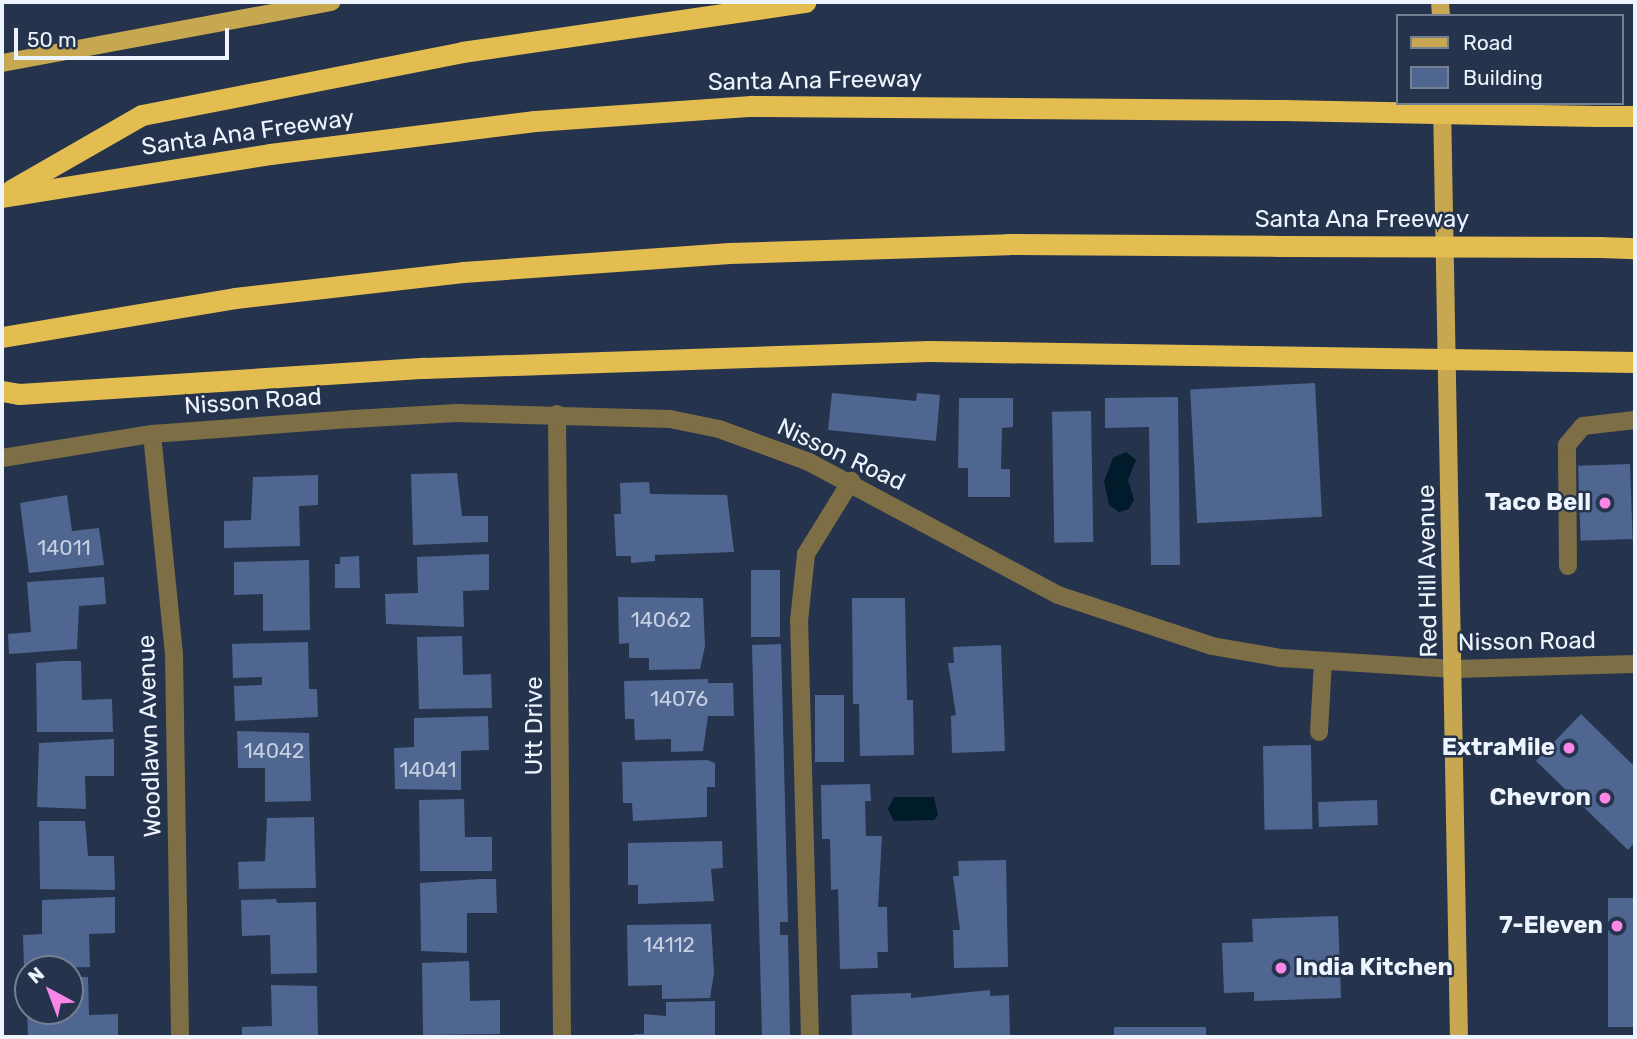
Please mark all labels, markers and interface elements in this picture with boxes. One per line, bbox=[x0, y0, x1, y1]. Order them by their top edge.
scale bar bbox=[18, 14, 233, 58]
legend bbox=[1396, 14, 1623, 105]
text: 50 m bbox=[27, 27, 77, 52]
text: Road bbox=[1463, 30, 1513, 55]
street label: Santa Ana Freeway bbox=[707, 65, 923, 97]
text: Building bbox=[1463, 65, 1543, 90]
street label: Santa Ana Freeway bbox=[140, 104, 356, 162]
street label: Santa Ana Freeway bbox=[1254, 206, 1470, 234]
street label: Nisson Road bbox=[183, 383, 323, 421]
street label: Nisson Road bbox=[772, 413, 910, 497]
street label: Red Hill Avenue bbox=[1412, 484, 1444, 658]
place label: Taco Bell bbox=[1485, 489, 1591, 517]
marker: Taco Bell bbox=[1597, 495, 1613, 511]
house number: 14011 bbox=[37, 535, 91, 561]
house number: 14062 bbox=[631, 607, 691, 633]
street label: Nisson Road bbox=[1458, 626, 1596, 658]
street label: Woodlawn Avenue bbox=[132, 634, 168, 838]
street label: Utt Drive bbox=[521, 676, 549, 776]
house number: 14076 bbox=[650, 686, 708, 712]
place label: ExtraMile bbox=[1442, 734, 1555, 762]
house number: 14042 bbox=[244, 738, 304, 764]
marker: ExtraMile bbox=[1561, 740, 1577, 756]
house number: 14041 bbox=[400, 757, 456, 783]
place label: Chevron bbox=[1490, 784, 1591, 812]
marker: Chevron bbox=[1597, 790, 1613, 806]
place label: 7-Eleven bbox=[1499, 912, 1603, 940]
marker: 7-Eleven bbox=[1609, 918, 1625, 934]
house number: 14112 bbox=[643, 932, 695, 958]
place label: India Kitchen bbox=[1295, 954, 1453, 982]
north arrow bbox=[14, 955, 84, 1025]
marker: India Kitchen bbox=[1273, 960, 1289, 976]
text: N bbox=[23, 962, 49, 988]

